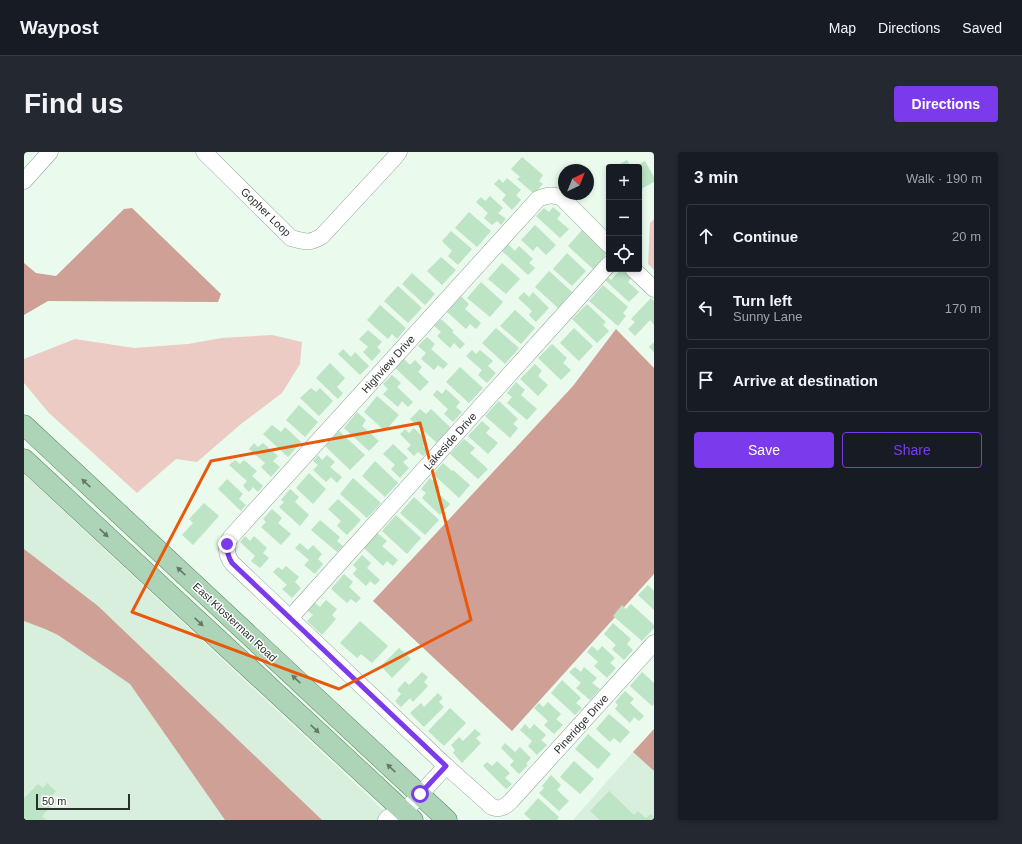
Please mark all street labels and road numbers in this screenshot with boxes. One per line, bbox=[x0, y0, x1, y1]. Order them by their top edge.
street label: Gopher Loop bbox=[239, 185, 293, 239]
street label: Highview Drive bbox=[359, 333, 417, 395]
street label: Lakeside Drive bbox=[421, 410, 479, 472]
street label: East Klosterman Road bbox=[191, 580, 279, 664]
street label: Pineridge Drive bbox=[551, 692, 611, 756]

